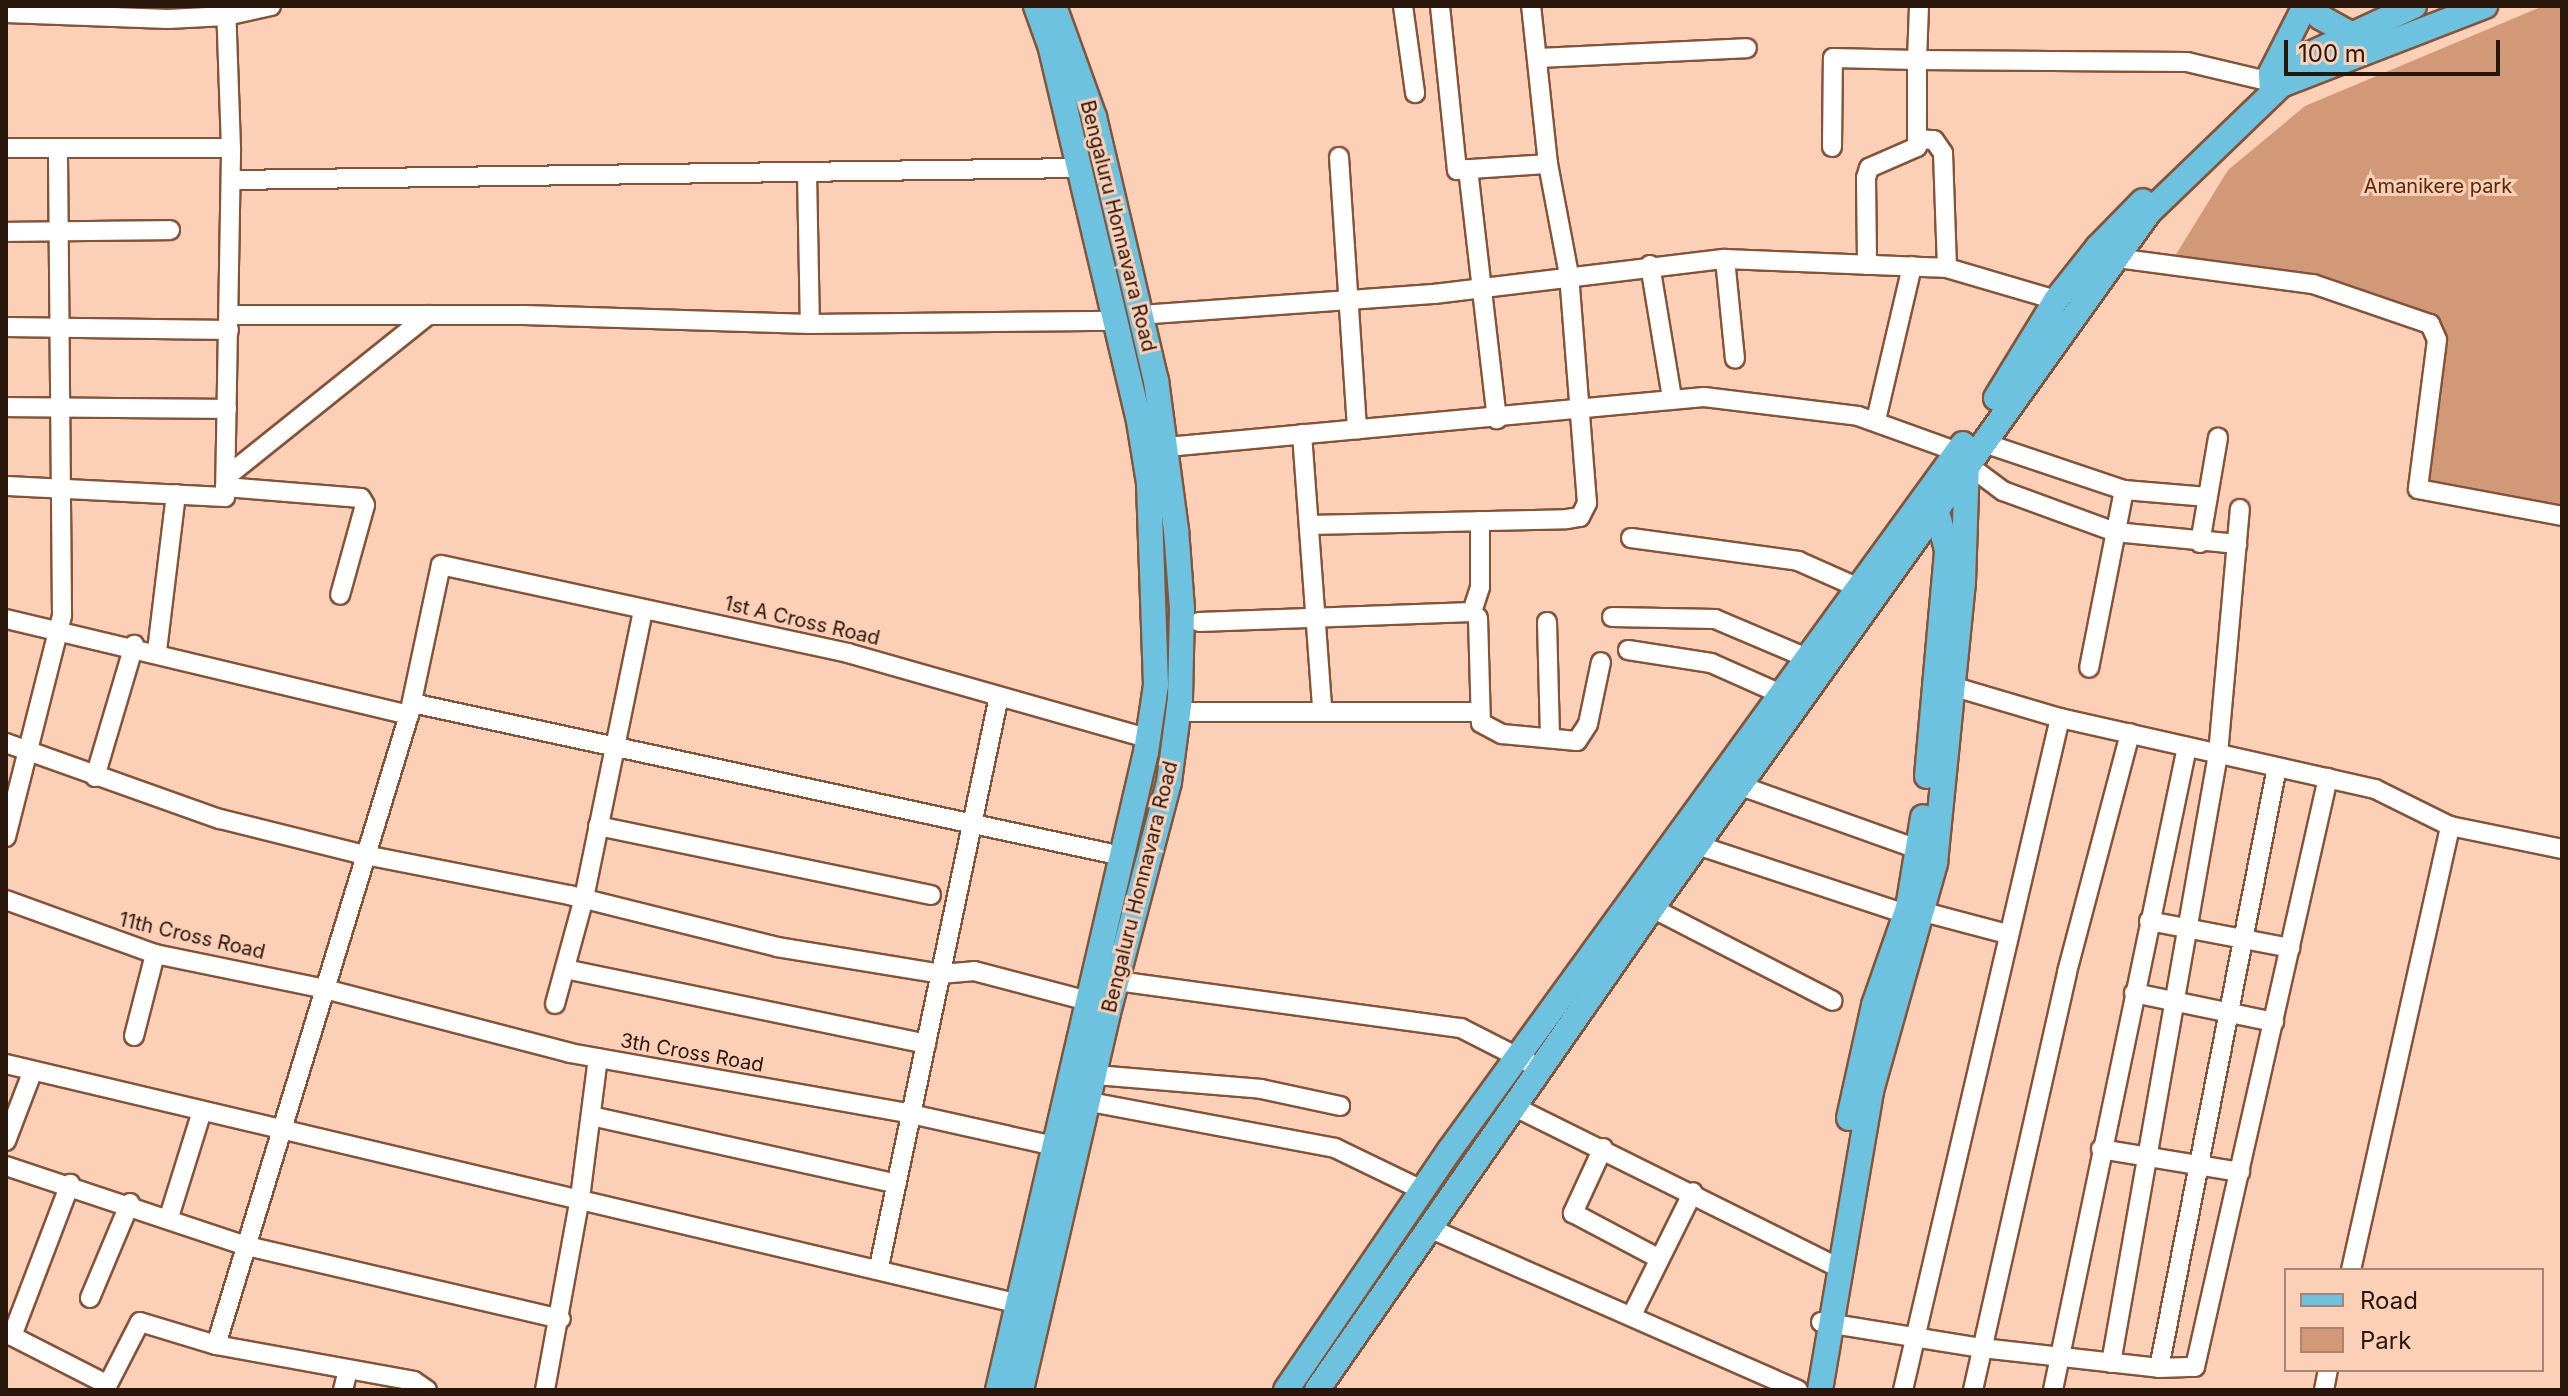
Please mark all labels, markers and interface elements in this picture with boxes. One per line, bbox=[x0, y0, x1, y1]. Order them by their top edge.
scale bar bbox=[2288, 24, 2504, 74]
text: 100 m bbox=[2298, 39, 2366, 68]
street label: Bengaluru Honnavara Road bbox=[1075, 98, 1161, 354]
park label: Amanikere park bbox=[2364, 174, 2512, 198]
street label: 1st A Cross Road bbox=[722, 591, 882, 651]
street label: Bengaluru Honnavara Road bbox=[1097, 759, 1183, 1015]
street label: 11th Cross Road bbox=[117, 908, 267, 964]
street label: 3th Cross Road bbox=[618, 1029, 766, 1077]
legend bbox=[2284, 1268, 2544, 1372]
text: Road bbox=[2360, 1286, 2418, 1315]
text: Park bbox=[2360, 1326, 2411, 1355]

